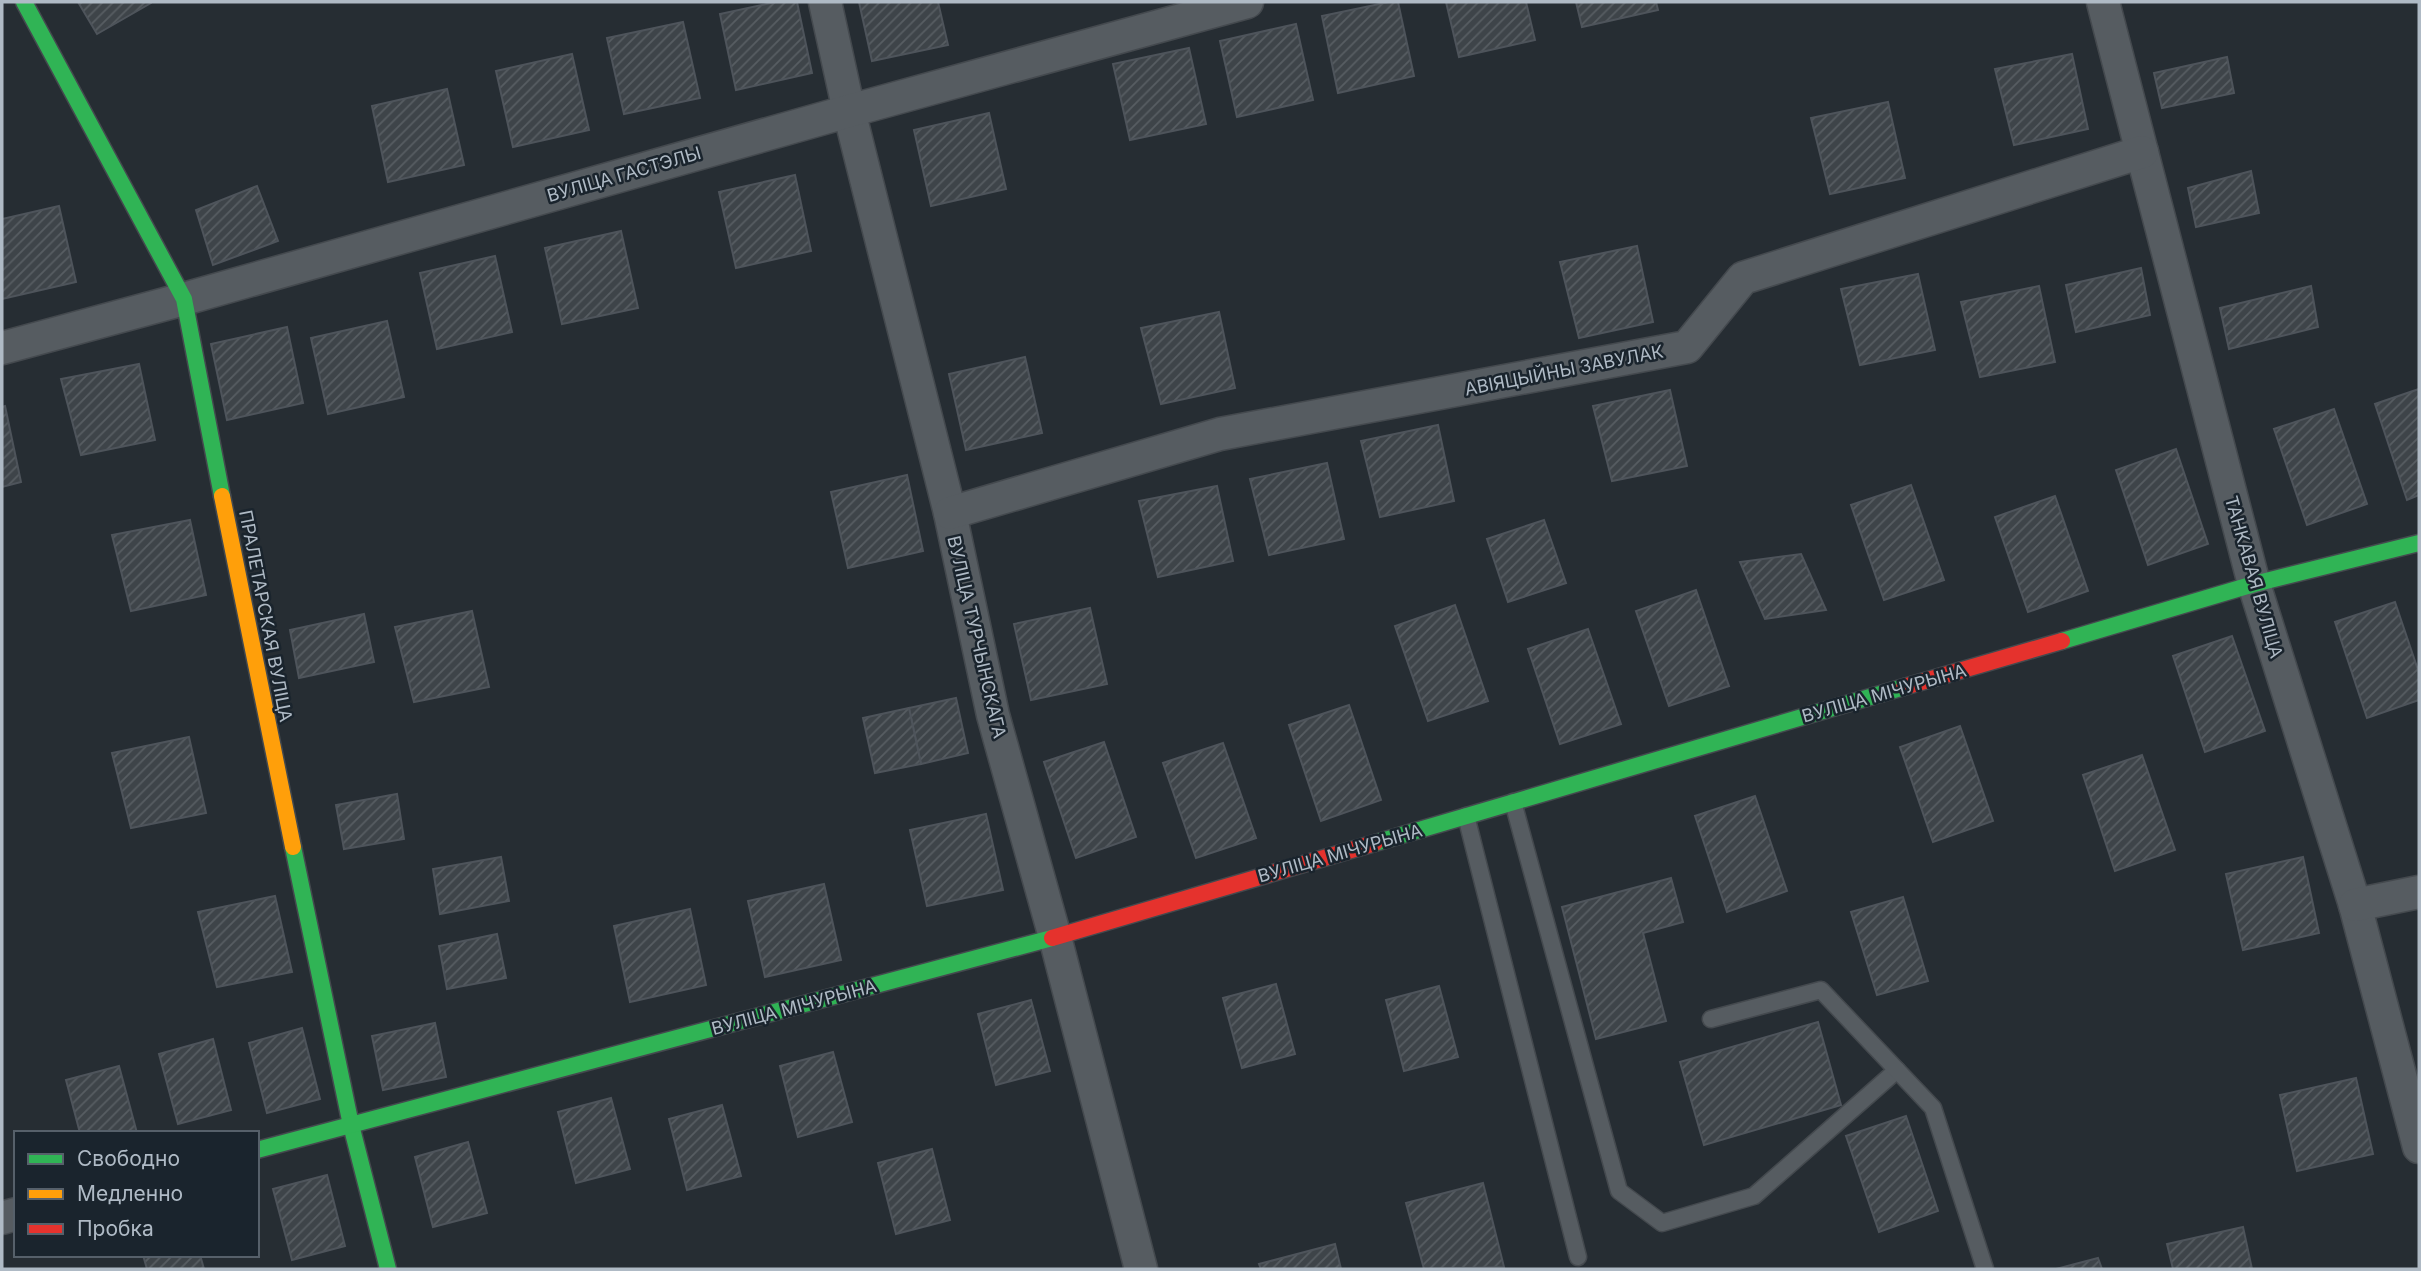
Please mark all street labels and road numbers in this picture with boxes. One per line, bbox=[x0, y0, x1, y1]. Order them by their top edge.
street label: ВУЛІЦА ГАСТЭЛЫ bbox=[545, 142, 703, 206]
street label: АВІЯЦЫЙНЫ ЗАВУЛАК bbox=[1463, 339, 1665, 400]
street label: ТАНКАВАЯ ВУЛІЦА bbox=[2221, 493, 2287, 661]
street label: ПРАЛЕТАРСКАЯ ВУЛІЦА bbox=[235, 508, 297, 724]
street label: ВУЛІЦА ТУРЧЫНСКАГА bbox=[943, 534, 1011, 740]
street label: ВУЛІЦА МІЧУРЫНА bbox=[1799, 659, 1969, 727]
street label: ВУЛІЦА МІЧУРЫНА bbox=[1255, 819, 1425, 887]
street label: ВУЛІЦА МІЧУРЫНА bbox=[709, 975, 879, 1039]

